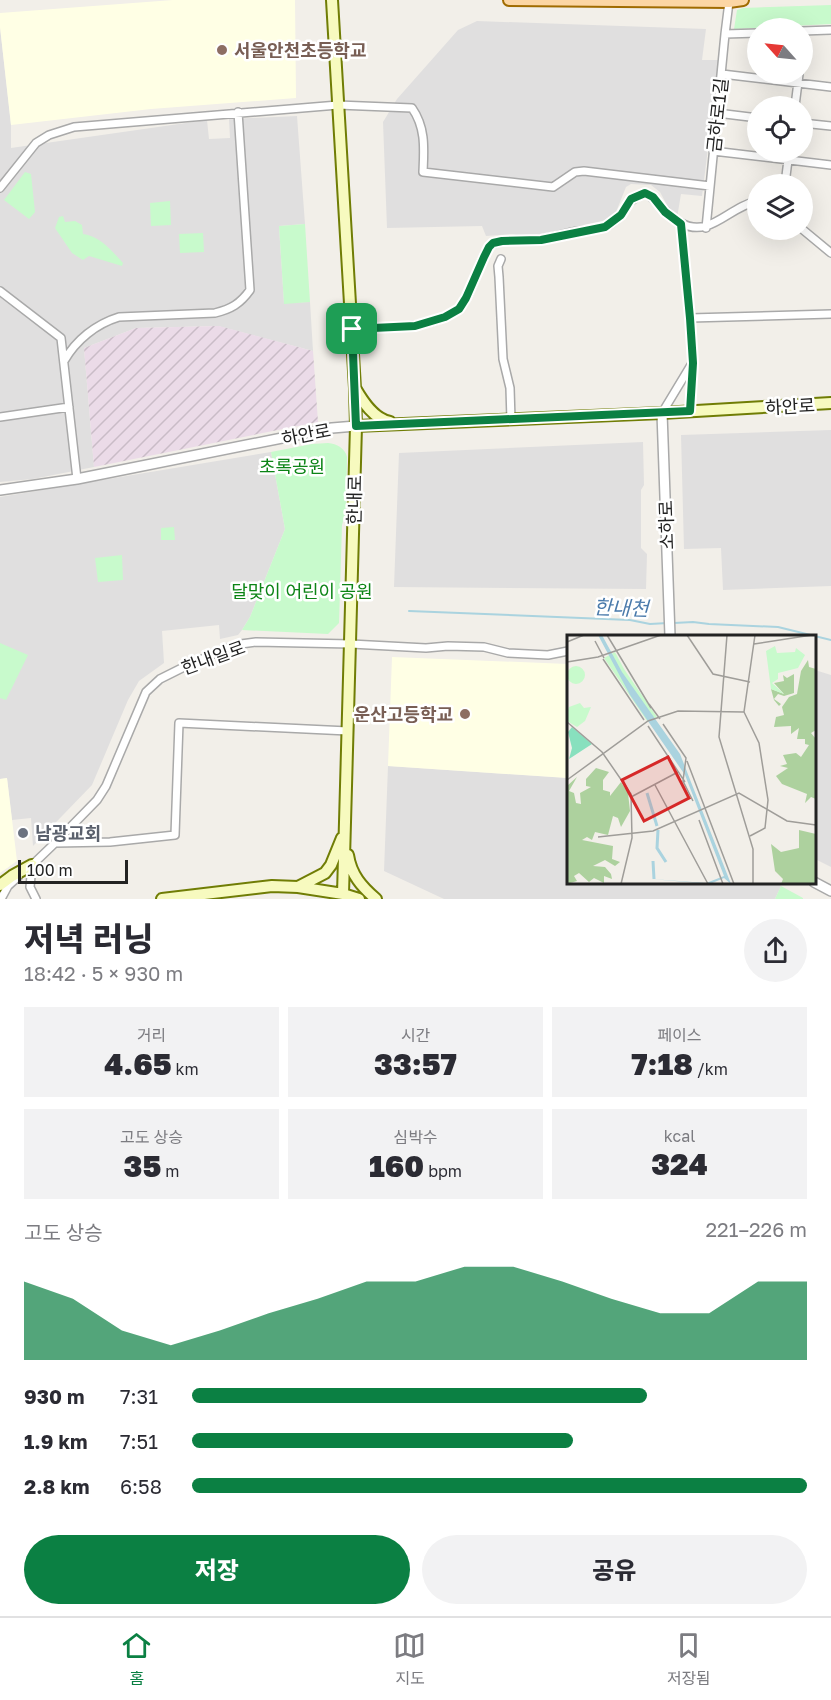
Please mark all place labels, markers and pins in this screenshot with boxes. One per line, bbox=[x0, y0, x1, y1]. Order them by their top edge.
place label: 서울안천초등학교 bbox=[234, 39, 366, 61]
marker: 서울안천초등학교 bbox=[215, 43, 229, 57]
pin bbox=[326, 303, 377, 354]
place label: 운산고등학교 bbox=[354, 703, 453, 725]
marker: 운산고등학교 bbox=[458, 707, 472, 721]
place label: 남광교회 bbox=[35, 822, 101, 844]
marker: 남광교회 bbox=[16, 826, 30, 840]

